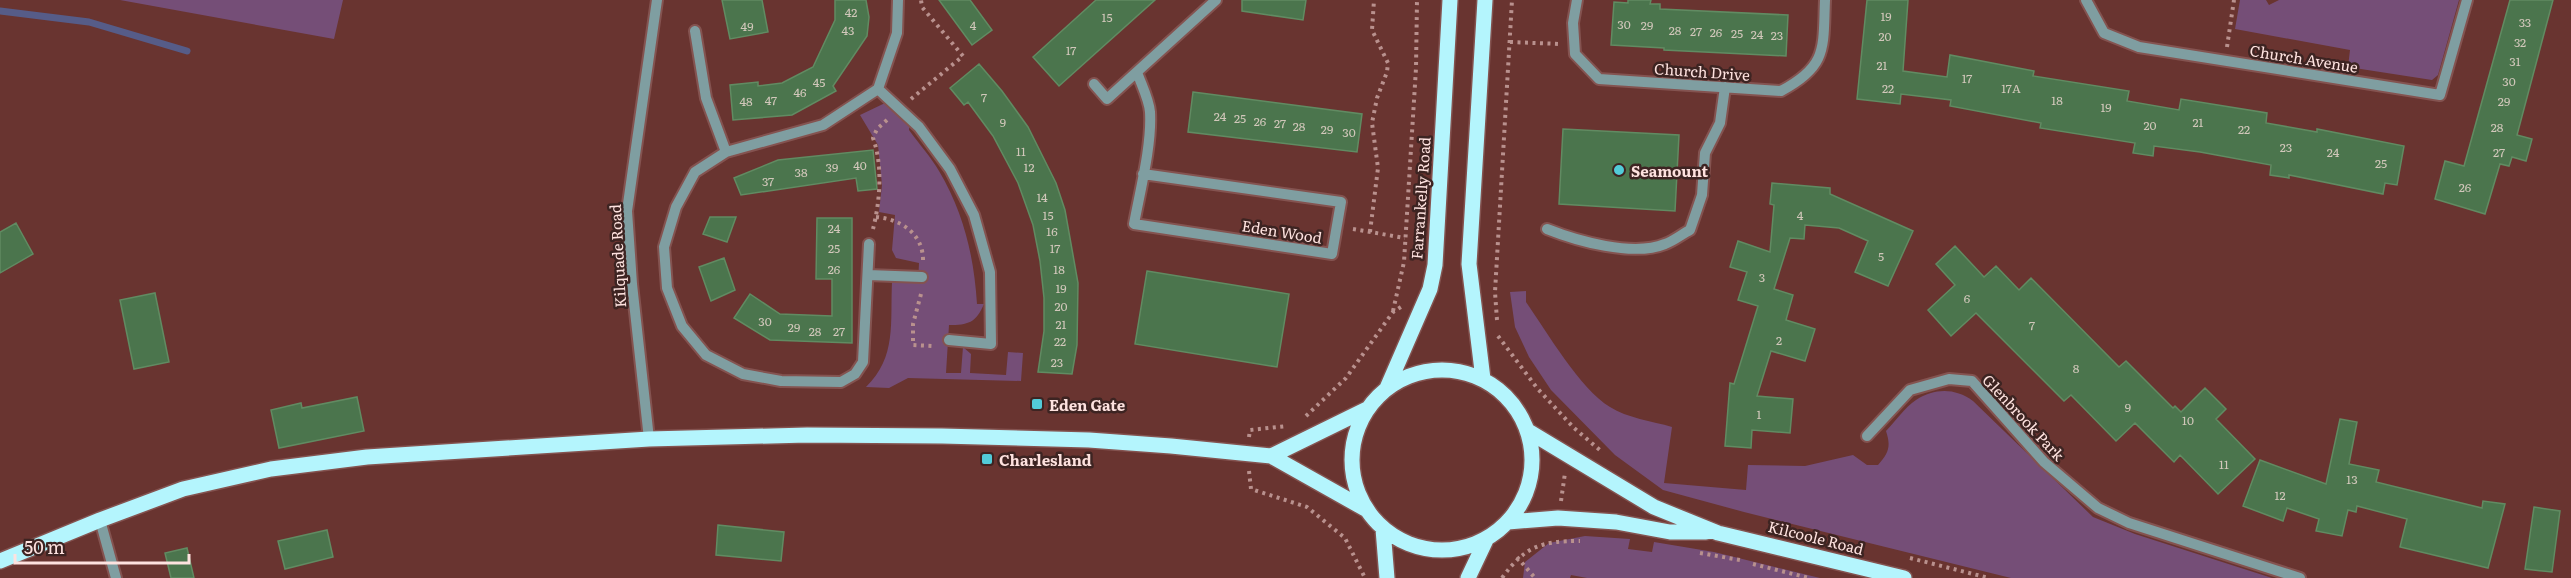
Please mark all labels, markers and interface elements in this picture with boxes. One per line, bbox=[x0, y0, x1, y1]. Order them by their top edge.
house number: 42 bbox=[845, 3, 857, 21]
house number: 19 bbox=[1880, 7, 1892, 25]
house number: 15 bbox=[1102, 8, 1112, 26]
house number: 33 bbox=[2519, 13, 2531, 31]
house number: 30 bbox=[1617, 15, 1631, 33]
house number: 4 bbox=[970, 16, 977, 34]
house number: 29 bbox=[1641, 16, 1653, 34]
house number: 49 bbox=[741, 17, 753, 35]
house number: 43 bbox=[841, 21, 855, 39]
house number: 28 bbox=[1669, 21, 1682, 39]
house number: 27 bbox=[1690, 22, 1702, 40]
house number: 26 bbox=[1710, 23, 1723, 41]
house number: 25 bbox=[1731, 24, 1743, 42]
house number: 24 bbox=[1751, 25, 1764, 43]
house number: 23 bbox=[1771, 26, 1783, 44]
house number: 20 bbox=[1878, 27, 1892, 45]
house number: 32 bbox=[2514, 33, 2526, 51]
street label: Church Avenue bbox=[2248, 38, 2360, 78]
house number: 17 bbox=[1066, 41, 1076, 59]
house number: 31 bbox=[2509, 52, 2521, 70]
street label: Church Drive bbox=[1653, 56, 1751, 86]
house number: 21 bbox=[1877, 56, 1888, 74]
house number: 17 bbox=[1962, 69, 1972, 87]
house number: 30 bbox=[2502, 72, 2516, 90]
house number: 45 bbox=[813, 73, 825, 91]
house number: 22 bbox=[1882, 79, 1894, 97]
house number: 17A bbox=[2001, 79, 2021, 97]
house number: 46 bbox=[793, 83, 807, 101]
house number: 7 bbox=[981, 88, 987, 106]
house number: 47 bbox=[765, 91, 777, 109]
house number: 18 bbox=[2051, 91, 2063, 109]
house number: 48 bbox=[739, 92, 753, 110]
house number: 29 bbox=[2498, 92, 2510, 110]
house number: 19 bbox=[2100, 98, 2112, 116]
house number: 24 bbox=[1214, 107, 1227, 125]
house number: 25 bbox=[1234, 109, 1246, 127]
house number: 26 bbox=[1254, 112, 1267, 130]
house number: 9 bbox=[1000, 113, 1006, 131]
house number: 21 bbox=[2193, 113, 2204, 131]
house number: 27 bbox=[1274, 114, 1286, 132]
house number: 20 bbox=[2143, 116, 2157, 134]
house number: 28 bbox=[1293, 117, 1306, 135]
house number: 28 bbox=[2491, 118, 2504, 136]
house number: 29 bbox=[1321, 120, 1333, 138]
house number: 22 bbox=[2238, 120, 2250, 138]
house number: 30 bbox=[1342, 123, 1356, 141]
street label: Farrankelly Road bbox=[1404, 136, 1436, 260]
house number: 23 bbox=[2280, 138, 2292, 156]
house number: 11 bbox=[1016, 142, 1026, 160]
house number: 24 bbox=[2327, 143, 2340, 161]
house number: 27 bbox=[2493, 143, 2505, 161]
house number: 25 bbox=[2375, 154, 2387, 172]
house number: 40 bbox=[853, 156, 867, 174]
house number: 39 bbox=[826, 158, 838, 176]
house number: 12 bbox=[1024, 158, 1034, 176]
place label: Seamount bbox=[1631, 159, 1708, 182]
house number: 38 bbox=[794, 163, 808, 181]
marker: Seamount bbox=[1612, 163, 1626, 177]
house number: 37 bbox=[762, 172, 774, 190]
house number: 26 bbox=[2459, 178, 2472, 196]
house number: 14 bbox=[1036, 188, 1048, 206]
street label: Kilquade Road bbox=[603, 204, 631, 308]
house number: 15 bbox=[1043, 206, 1053, 224]
house number: 4 bbox=[1797, 206, 1804, 224]
street label: Eden Wood bbox=[1240, 213, 1324, 249]
house number: 24 bbox=[828, 219, 841, 237]
house number: 16 bbox=[1046, 222, 1058, 240]
house number: 25 bbox=[828, 239, 840, 257]
house number: 17 bbox=[1050, 239, 1060, 257]
house number: 5 bbox=[1878, 247, 1884, 265]
house number: 26 bbox=[828, 260, 841, 278]
house number: 18 bbox=[1053, 260, 1065, 278]
house number: 3 bbox=[1759, 268, 1765, 286]
house number: 19 bbox=[1055, 279, 1067, 297]
house number: 6 bbox=[1964, 289, 1971, 307]
house number: 20 bbox=[1054, 297, 1068, 315]
house number: 30 bbox=[758, 312, 772, 330]
house number: 21 bbox=[1056, 315, 1067, 333]
house number: 7 bbox=[2029, 316, 2035, 334]
house number: 29 bbox=[788, 318, 800, 336]
house number: 28 bbox=[809, 322, 822, 340]
house number: 27 bbox=[833, 322, 845, 340]
house number: 2 bbox=[1776, 331, 1782, 349]
house number: 22 bbox=[1054, 332, 1066, 350]
house number: 23 bbox=[1051, 353, 1063, 371]
house number: 8 bbox=[2073, 359, 2080, 377]
street label: Glenbrook Park bbox=[1978, 368, 2071, 466]
place label: Eden Gate bbox=[1049, 393, 1126, 416]
marker: Eden Gate bbox=[1030, 397, 1044, 411]
house number: 9 bbox=[2125, 398, 2131, 416]
house number: 1 bbox=[1757, 405, 1762, 423]
house number: 10 bbox=[2182, 411, 2194, 429]
place label: Charlesland bbox=[999, 448, 1092, 471]
marker: Charlesland bbox=[980, 452, 994, 466]
house number: 11 bbox=[2219, 455, 2229, 473]
house number: 13 bbox=[2346, 470, 2358, 488]
house number: 12 bbox=[2275, 486, 2285, 504]
street label: Kilcoole Road bbox=[1766, 514, 1866, 560]
scale bar bbox=[15, 527, 189, 565]
text: 50 m bbox=[24, 533, 65, 560]

